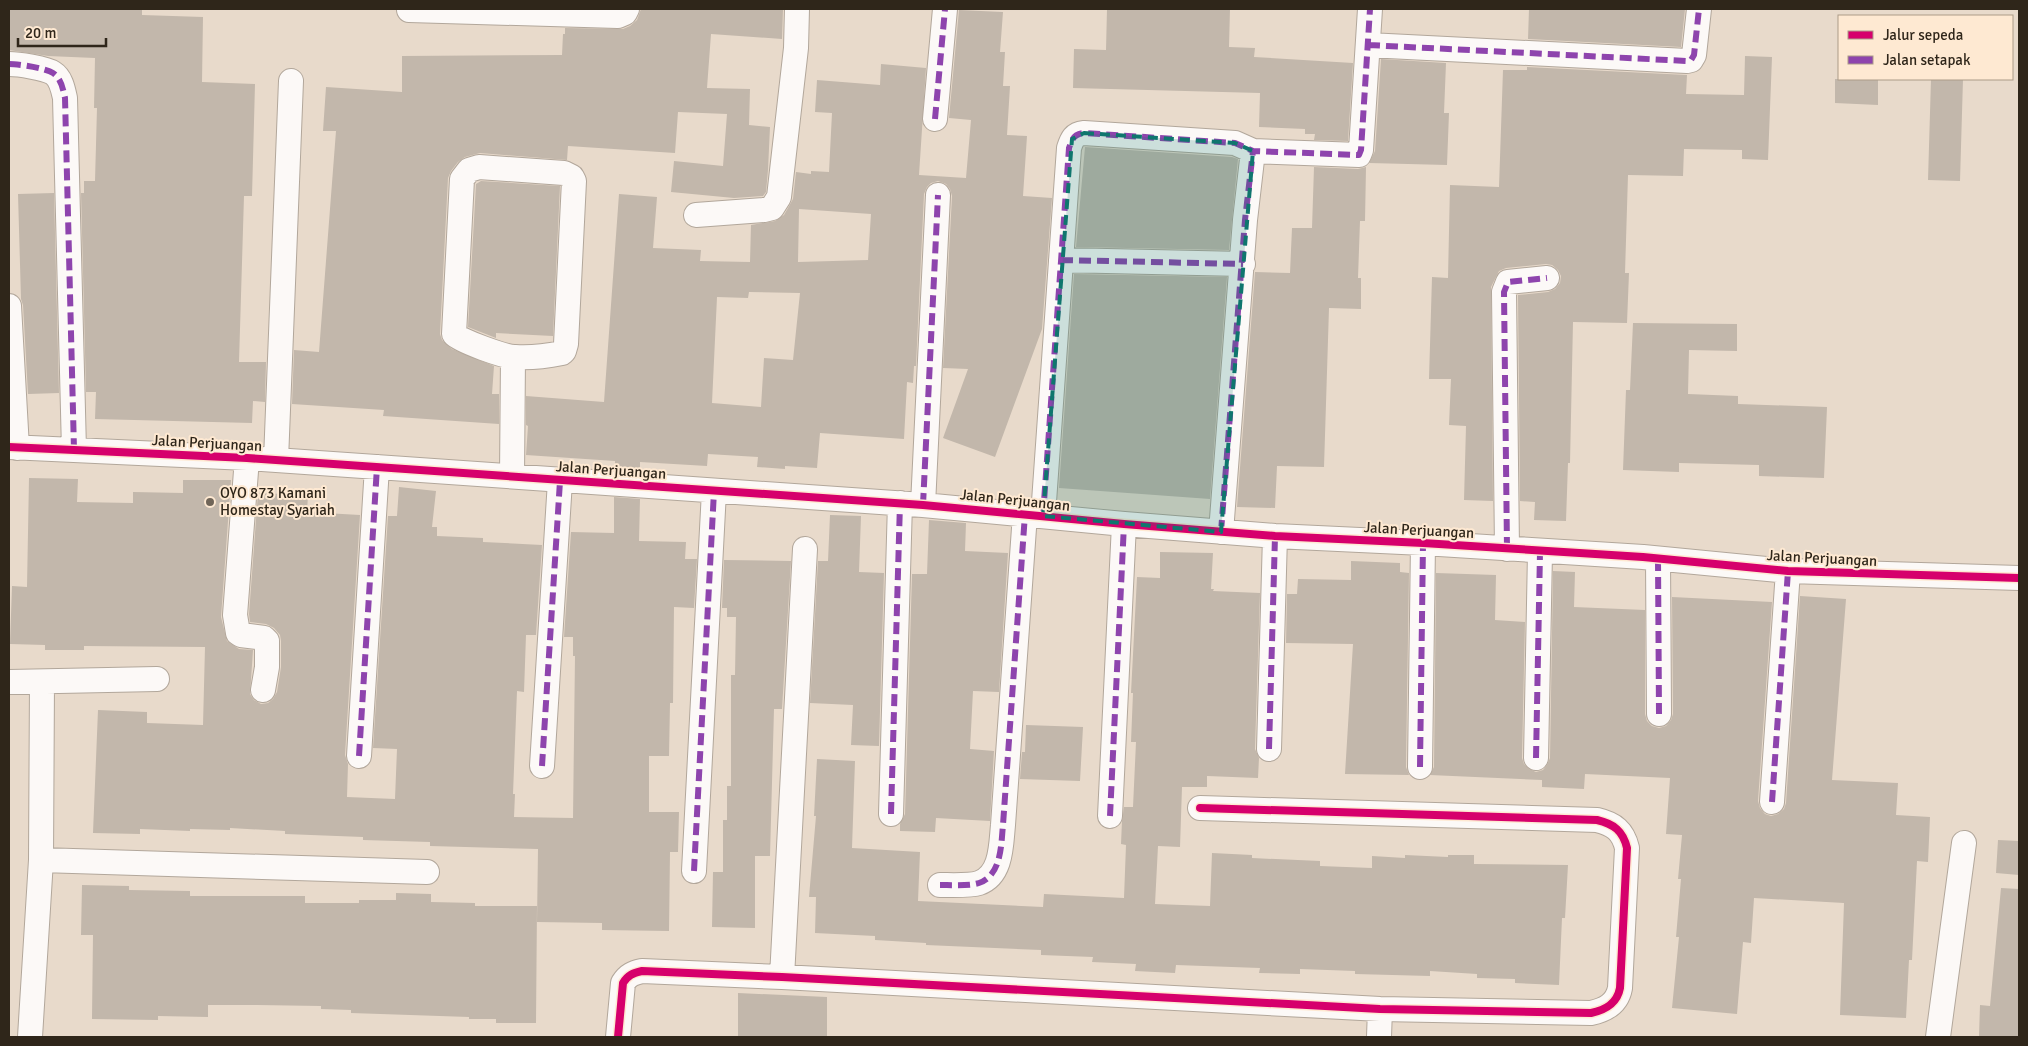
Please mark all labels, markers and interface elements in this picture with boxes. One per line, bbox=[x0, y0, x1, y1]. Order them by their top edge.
scale bar bbox=[18, 15, 105, 47]
legend bbox=[1838, 15, 2013, 80]
text: 20 m bbox=[25, 24, 56, 42]
text: Jalur sepeda bbox=[1883, 26, 1963, 44]
text: Jalan setapak bbox=[1883, 51, 1971, 69]
street label: Jalan Perjuangan bbox=[151, 431, 263, 455]
street label: Jalan Perjuangan bbox=[555, 457, 667, 483]
place label: OYO 873 Kamani Homestay Syariah bbox=[220, 484, 335, 519]
street label: Jalan Perjuangan bbox=[959, 485, 1071, 515]
marker: OYO 873 Kamani Homestay Syariah bbox=[204, 496, 216, 508]
street label: Jalan Perjuangan bbox=[1363, 518, 1475, 542]
street label: Jalan Perjuangan bbox=[1766, 546, 1878, 570]

